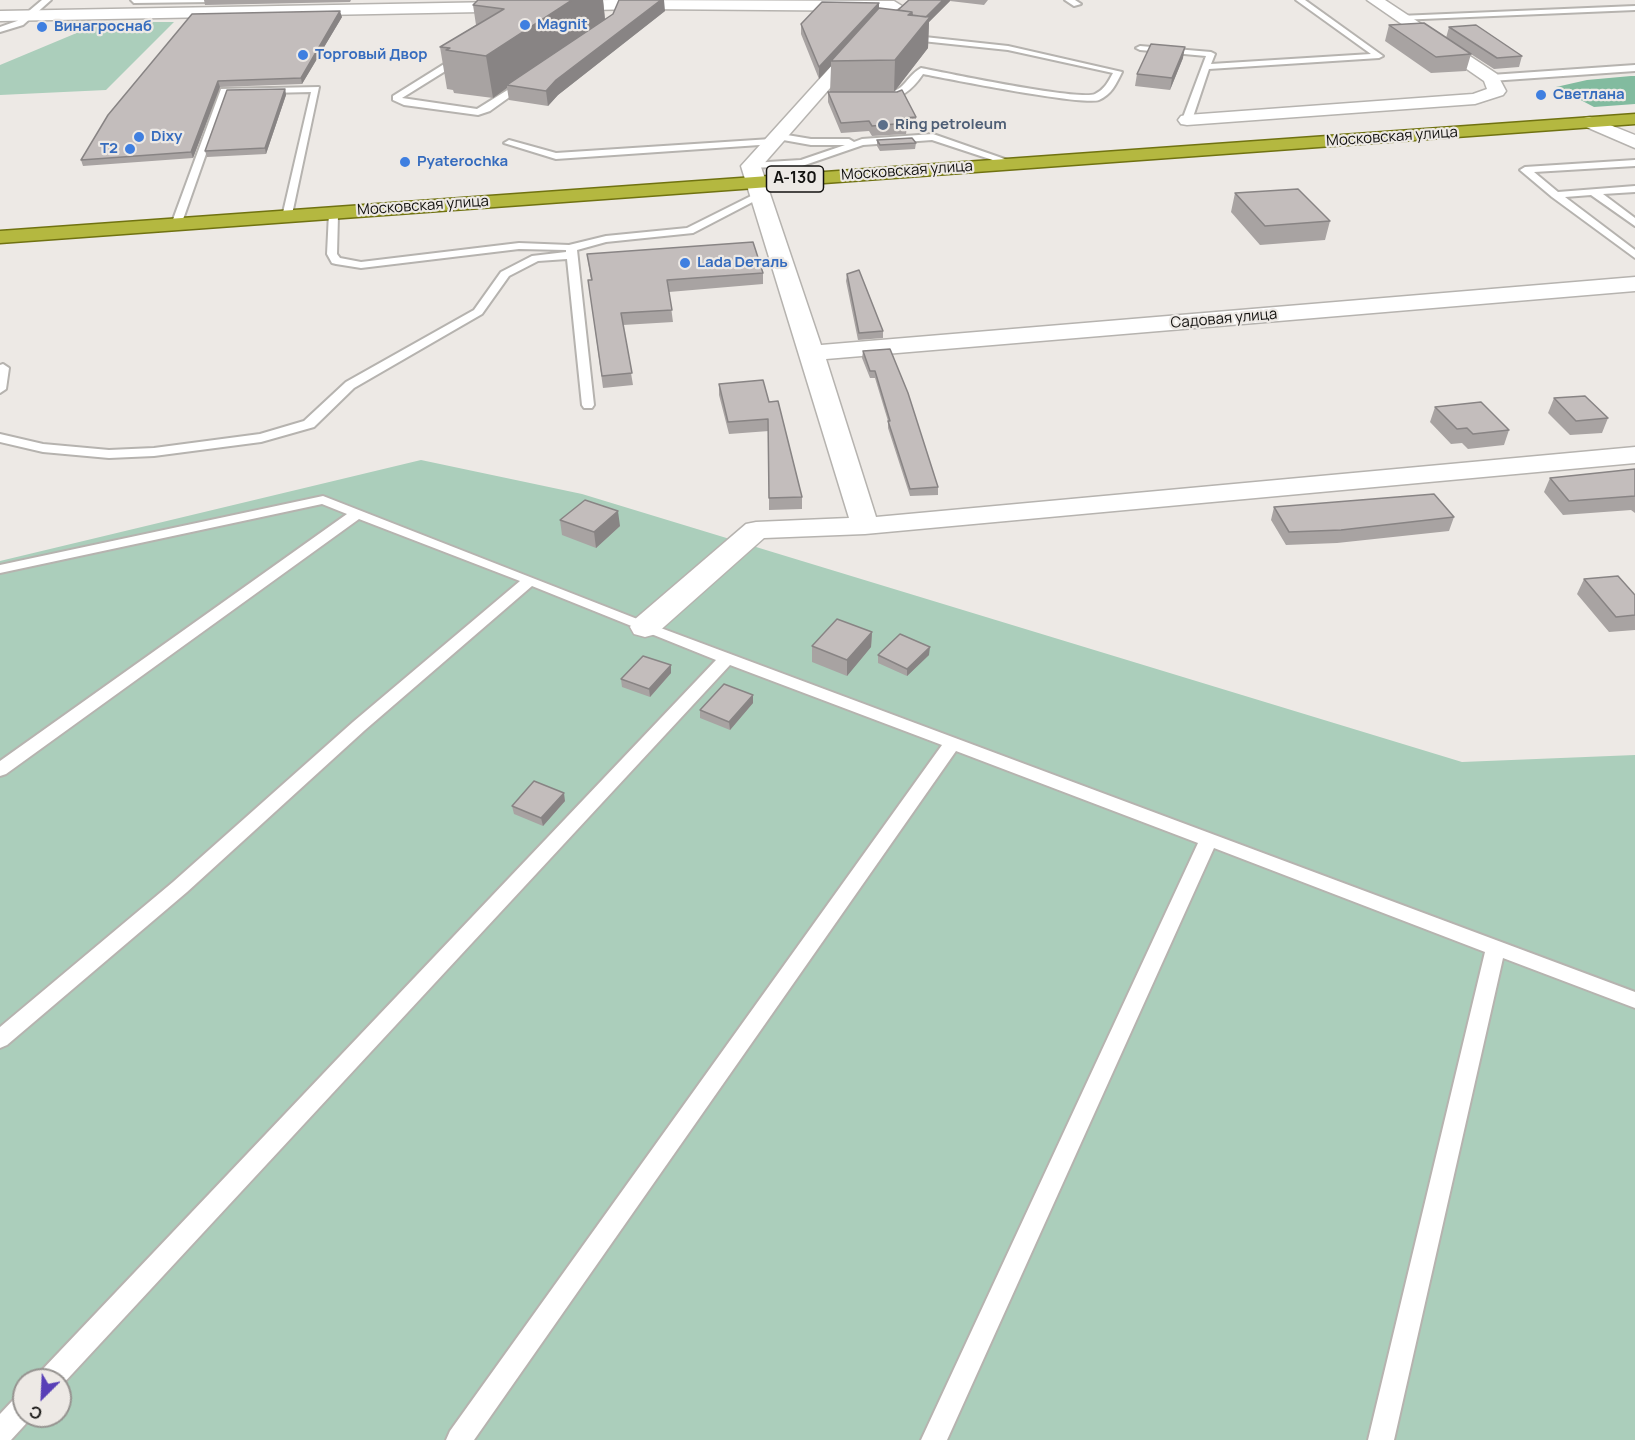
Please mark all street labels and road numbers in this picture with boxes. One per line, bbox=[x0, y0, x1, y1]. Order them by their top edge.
street label: Московская улица bbox=[1326, 123, 1458, 151]
street label: Московская улица bbox=[841, 157, 973, 185]
road number: А-130 bbox=[766, 166, 824, 192]
street label: Московская улица bbox=[357, 192, 489, 220]
street label: Садовая улица bbox=[1170, 305, 1278, 333]

